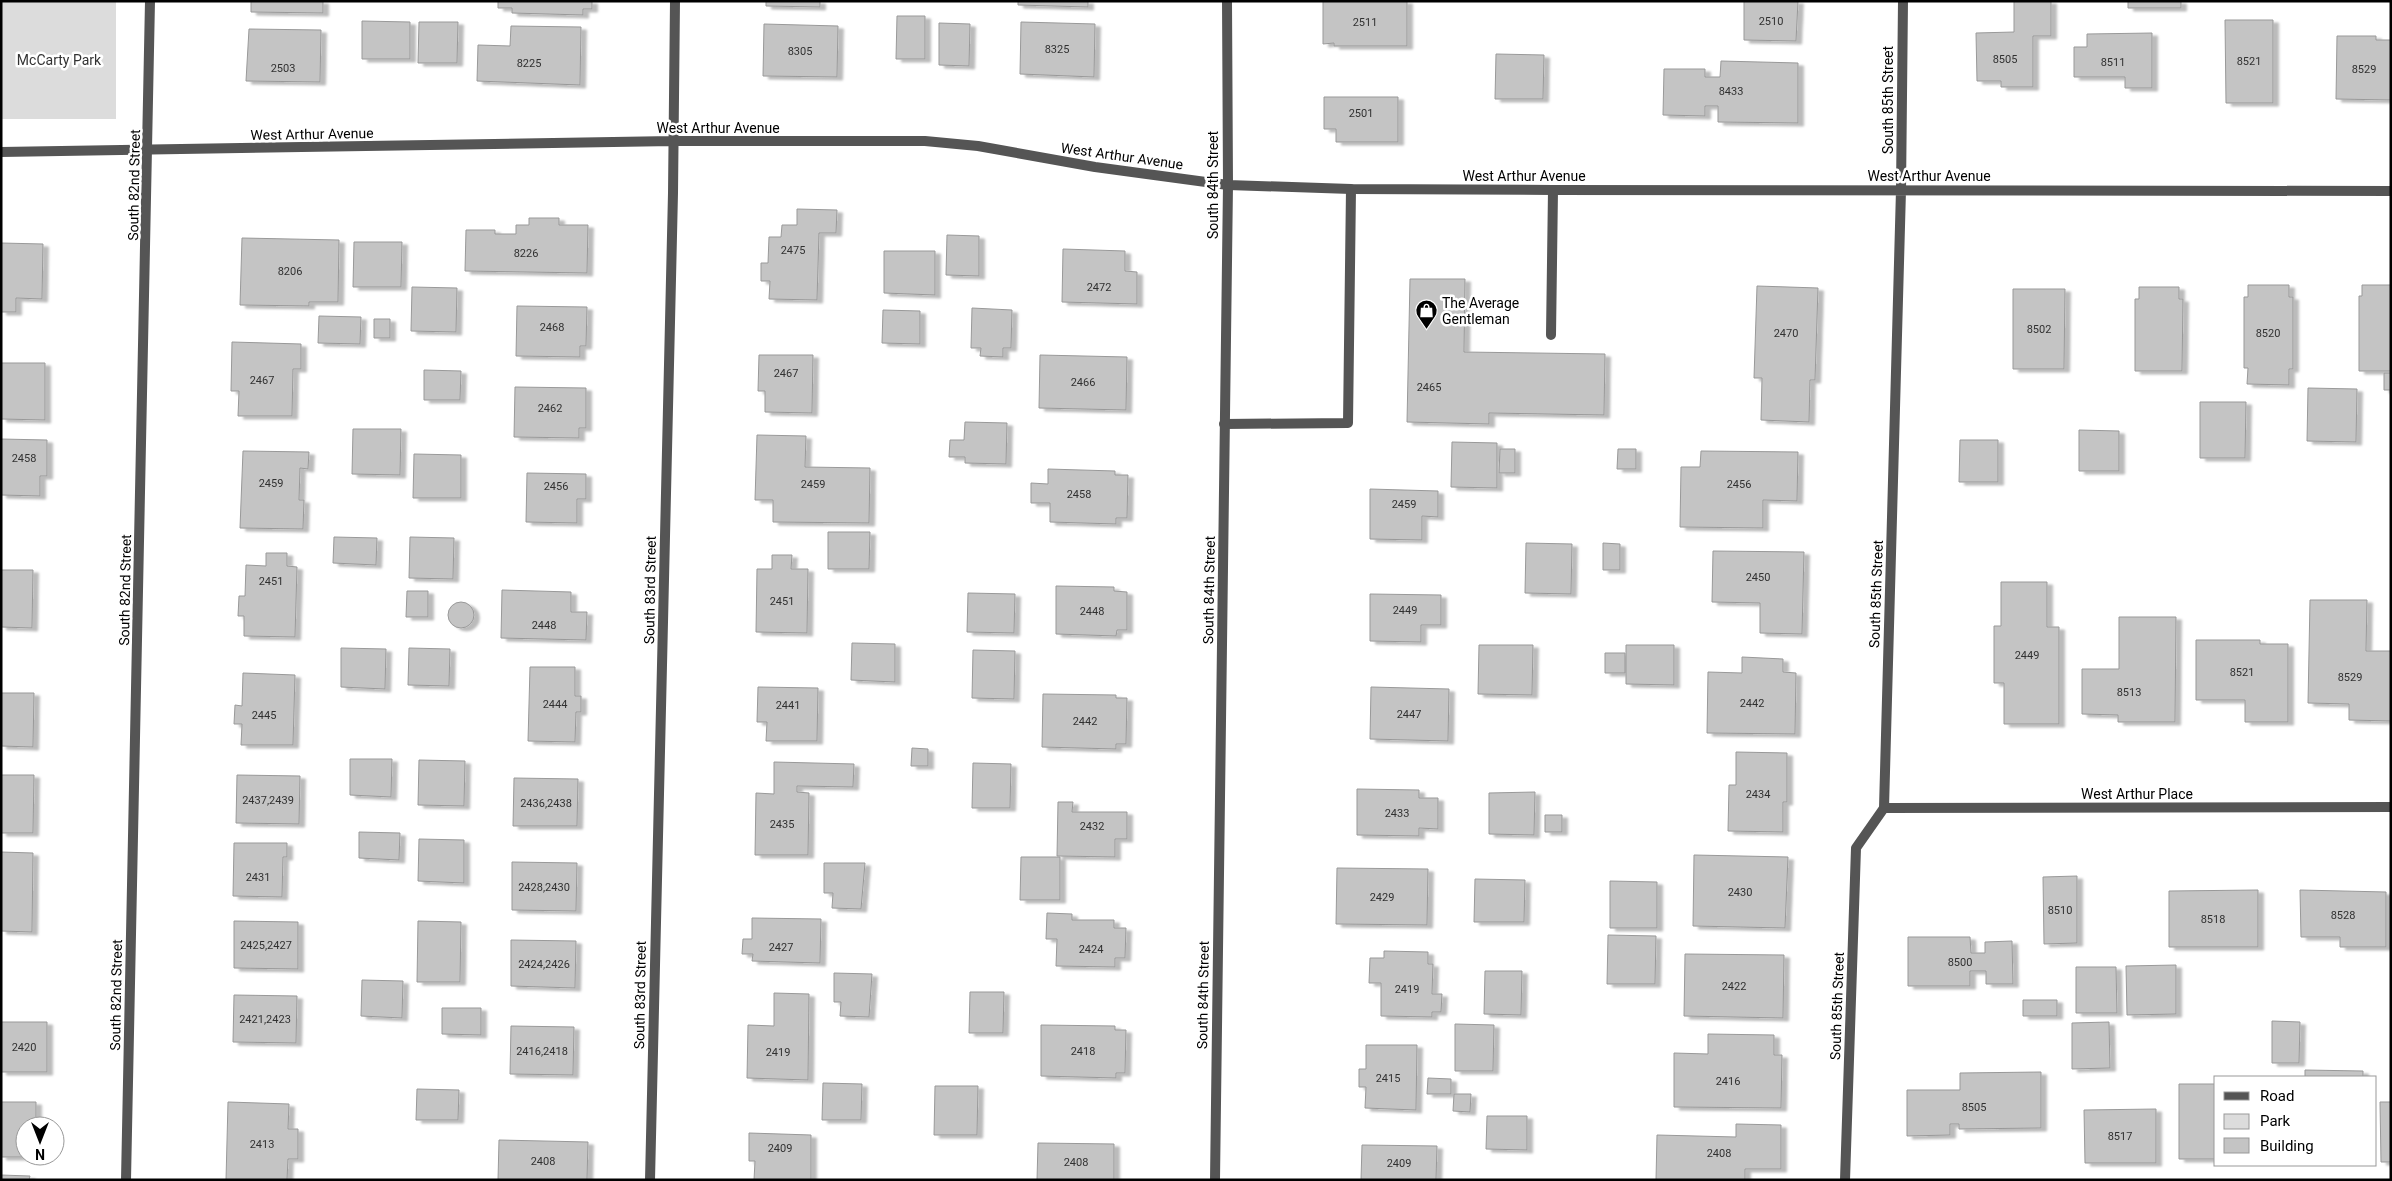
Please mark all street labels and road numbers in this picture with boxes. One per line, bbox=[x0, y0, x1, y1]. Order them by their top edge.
street label: South 85th Street bbox=[1880, 45, 1896, 154]
street label: West Arthur Avenue bbox=[656, 120, 780, 136]
street label: West Arthur Avenue bbox=[250, 125, 374, 143]
street label: South 82nd Street bbox=[125, 129, 143, 241]
street label: South 84th Street bbox=[1205, 130, 1221, 239]
street label: West Arthur Avenue bbox=[1060, 140, 1184, 172]
street label: West Arthur Avenue bbox=[1462, 168, 1586, 184]
street label: West Arthur Avenue bbox=[1867, 168, 1991, 184]
street label: South 82nd Street bbox=[116, 534, 134, 646]
street label: South 83rd Street bbox=[641, 535, 659, 644]
street label: South 84th Street bbox=[1200, 535, 1218, 644]
street label: South 85th Street bbox=[1866, 539, 1886, 648]
street label: West Arthur Place bbox=[2081, 786, 2193, 802]
street label: South 82nd Street bbox=[107, 939, 125, 1051]
street label: South 83rd Street bbox=[631, 940, 649, 1049]
street label: South 84th Street bbox=[1194, 940, 1212, 1049]
street label: South 85th Street bbox=[1827, 951, 1847, 1060]

